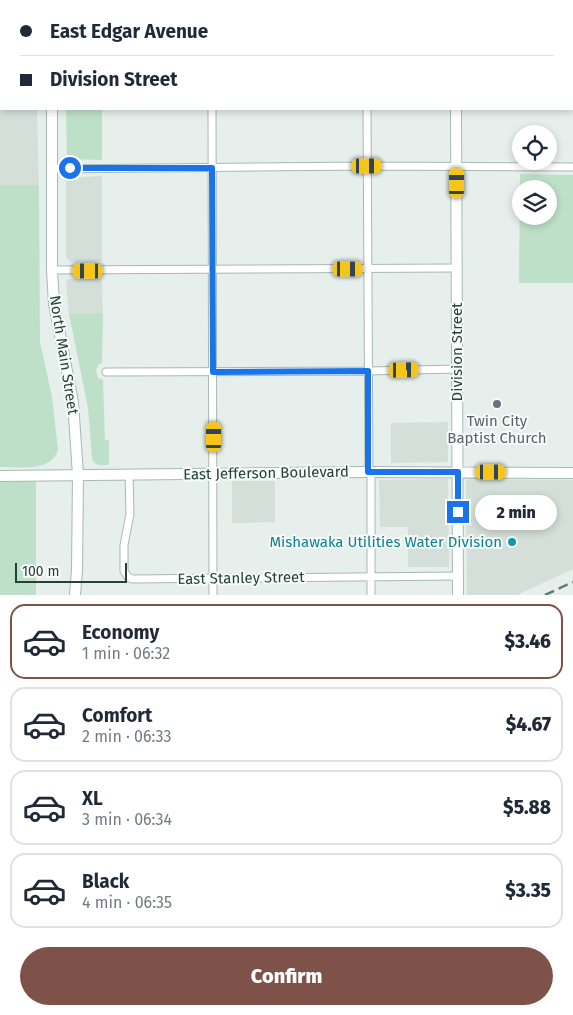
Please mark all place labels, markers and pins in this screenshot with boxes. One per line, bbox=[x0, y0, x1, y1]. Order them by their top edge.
marker: Twin City Baptist Church bbox=[491, 398, 503, 410]
place label: Twin City Baptist Church bbox=[447, 412, 547, 447]
place label: Mishawaka Utilities Water Division bbox=[269, 533, 502, 551]
marker: Mishawaka Utilities Water Division bbox=[506, 536, 518, 548]

